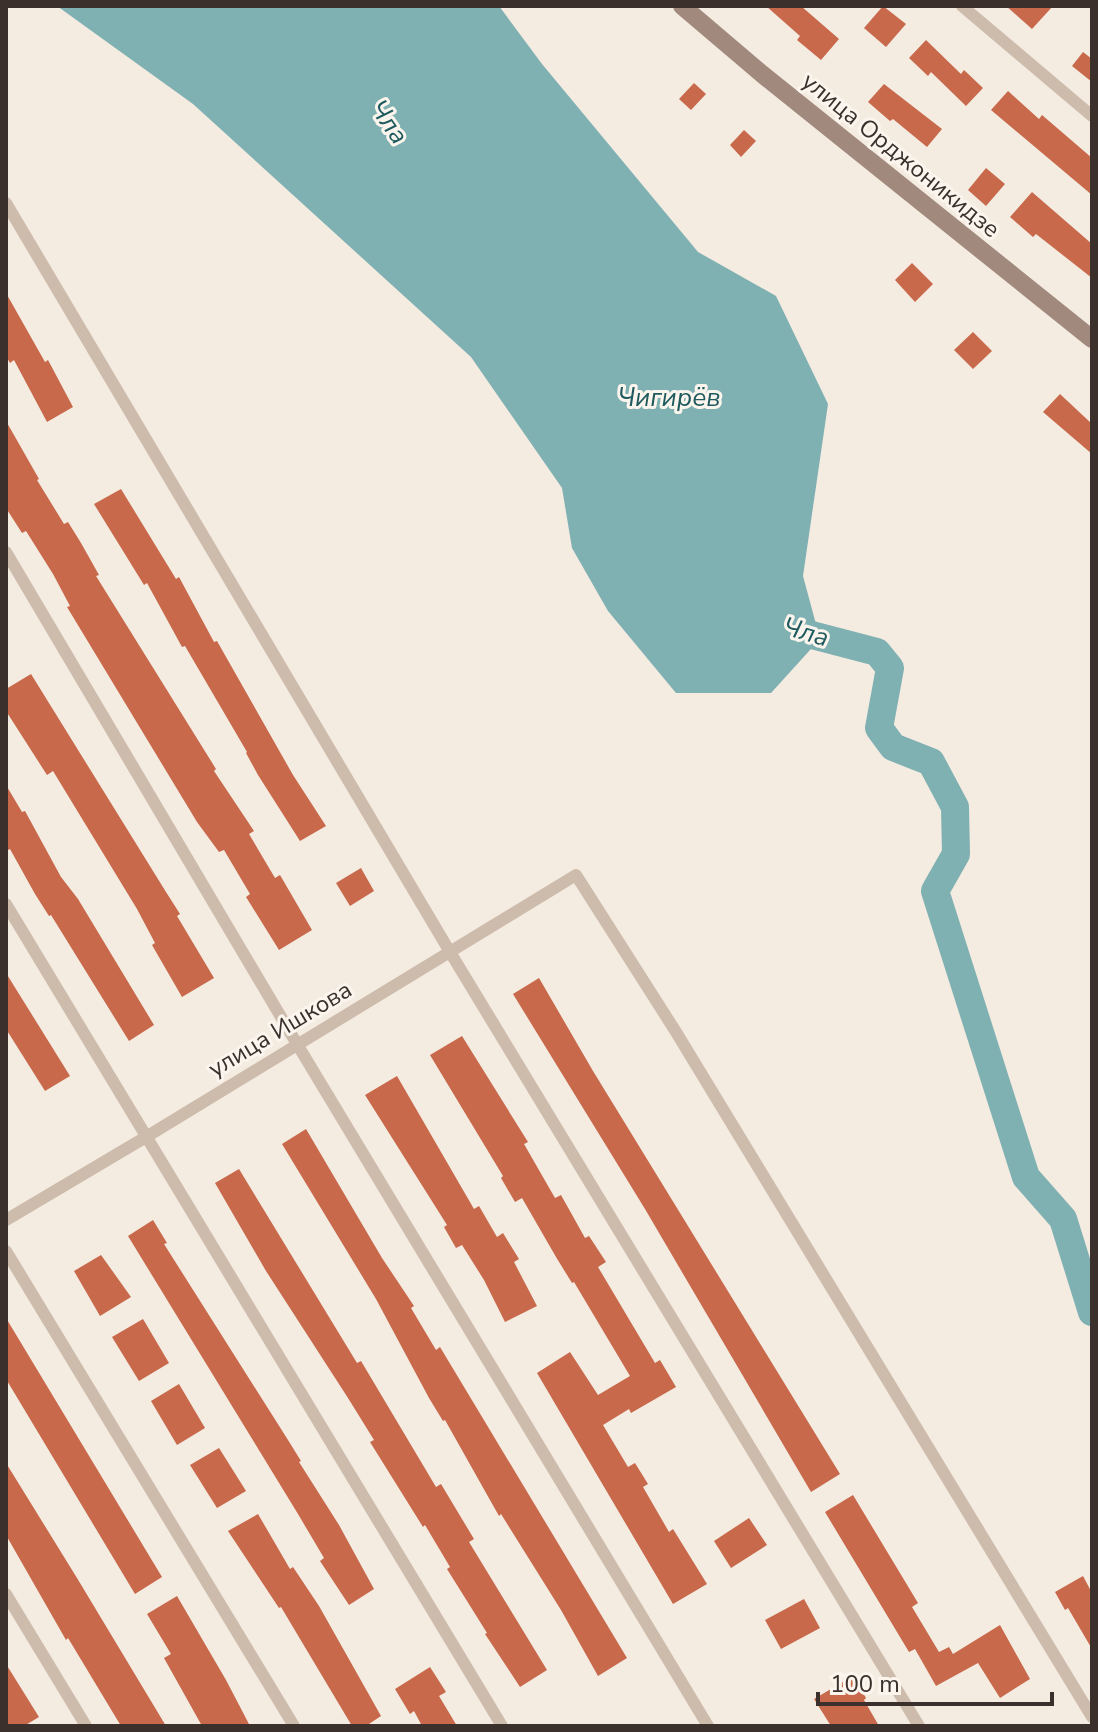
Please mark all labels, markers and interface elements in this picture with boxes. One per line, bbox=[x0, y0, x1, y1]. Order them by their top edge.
street label: улица Орджоникидзе bbox=[795, 65, 1007, 245]
water label: Чла bbox=[361, 93, 417, 151]
water label: Чигирёв bbox=[618, 380, 721, 415]
water label: Чла bbox=[779, 609, 833, 655]
street label: улица Ишкова bbox=[202, 973, 358, 1085]
scale bar bbox=[818, 1656, 1052, 1706]
text: 100 m bbox=[830, 1668, 900, 1700]

